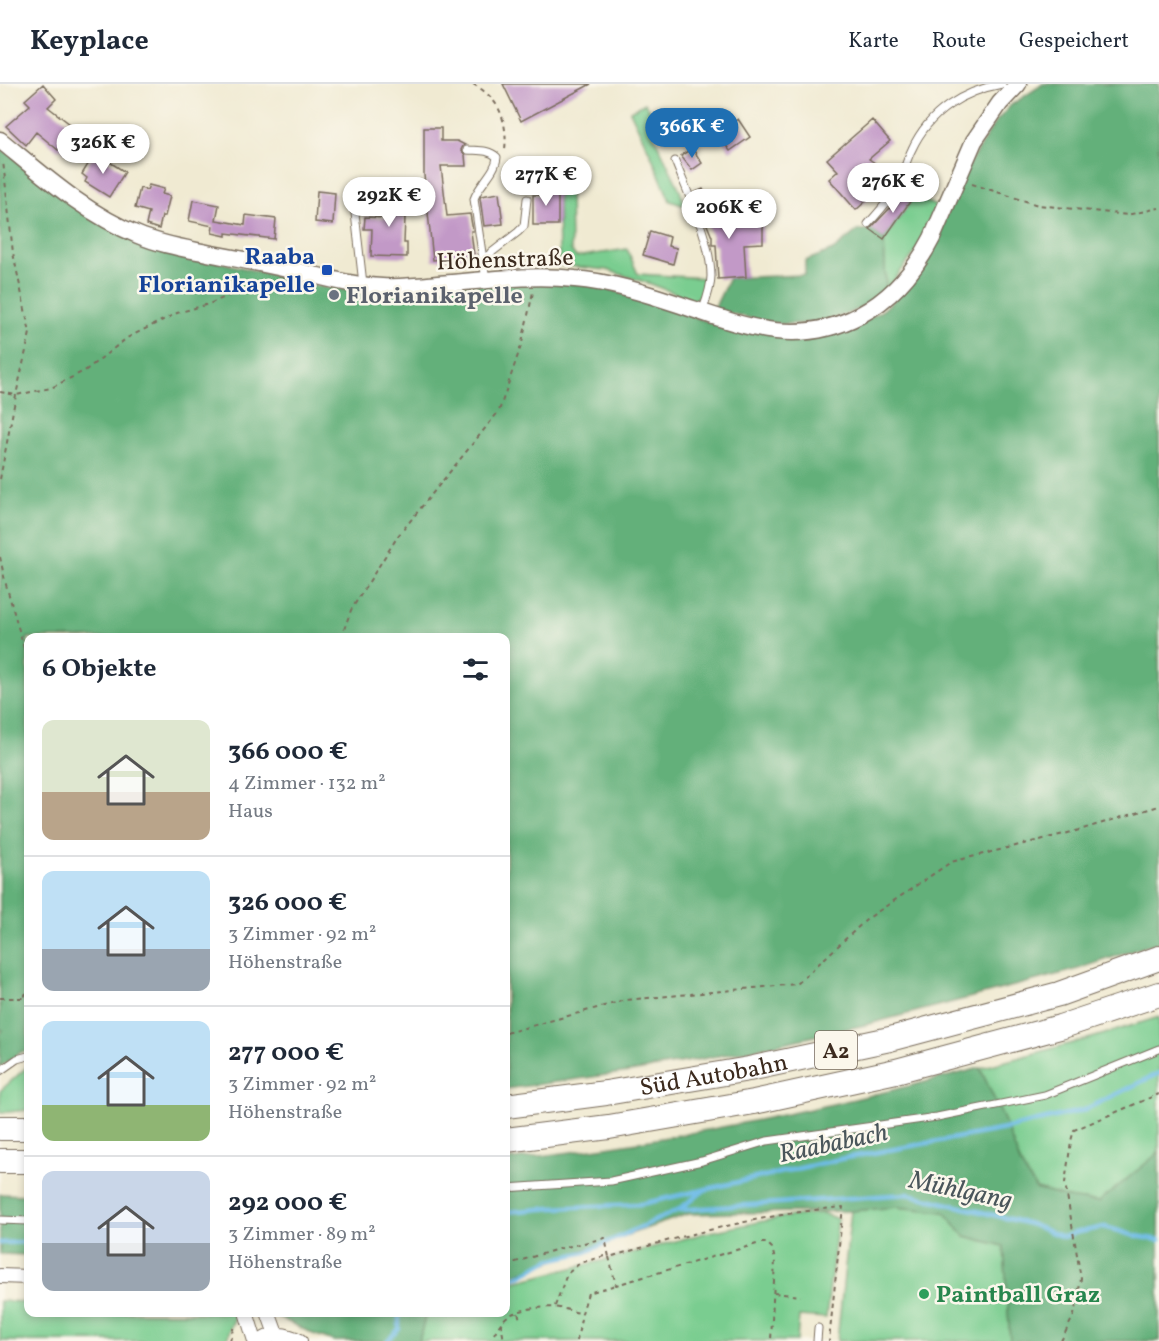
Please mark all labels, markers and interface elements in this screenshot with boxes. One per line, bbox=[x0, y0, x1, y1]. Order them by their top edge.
text: Keyplace bbox=[30, 22, 149, 61]
text: Karte bbox=[848, 27, 899, 56]
text: Route bbox=[932, 27, 986, 56]
text: Gespeichert bbox=[1019, 27, 1129, 56]
pin: 366K € bbox=[643, 108, 741, 159]
text: 366K € bbox=[659, 113, 725, 141]
pin: 326K € bbox=[54, 124, 152, 175]
text: 326K € bbox=[71, 129, 135, 157]
pin: 277K € bbox=[497, 156, 595, 207]
text: 277K € bbox=[515, 161, 577, 189]
pin: 276K € bbox=[844, 163, 942, 214]
text: 276K € bbox=[861, 168, 925, 196]
pin: 292K € bbox=[340, 177, 438, 228]
text: 292K € bbox=[357, 182, 421, 210]
pin: 206K € bbox=[680, 189, 778, 240]
text: 206K € bbox=[696, 194, 762, 222]
place label: Raaba Florianikapelle bbox=[138, 241, 315, 303]
street label: Höhenstraße bbox=[436, 242, 574, 280]
marker: Raaba Florianikapelle bbox=[320, 263, 334, 277]
place label: Florianikapelle bbox=[346, 280, 523, 314]
marker: Florianikapelle bbox=[327, 288, 341, 302]
text: 6 Objekte bbox=[42, 651, 157, 687]
icon: filters bbox=[459, 653, 492, 686]
text: 366 000 € bbox=[228, 734, 348, 770]
icon: home bbox=[90, 744, 162, 816]
text: 4 Zimmer · 132 m² bbox=[228, 770, 386, 798]
text: Haus bbox=[228, 798, 273, 826]
text: 326 000 € bbox=[228, 885, 347, 921]
icon: home bbox=[90, 895, 162, 967]
text: 3 Zimmer · 92 m² bbox=[228, 921, 376, 949]
text: Höhenstraße bbox=[228, 949, 342, 977]
road number: A2 bbox=[815, 1031, 857, 1069]
text: 277 000 € bbox=[228, 1035, 344, 1071]
icon: home bbox=[90, 1045, 162, 1117]
street label: Süd Autobahn bbox=[637, 1046, 791, 1106]
text: 3 Zimmer · 92 m² bbox=[228, 1071, 376, 1099]
text: Höhenstraße bbox=[228, 1099, 342, 1127]
water label: Raababach bbox=[776, 1115, 891, 1173]
water label: Mühlgang bbox=[905, 1162, 1015, 1219]
text: 292 000 € bbox=[228, 1185, 347, 1221]
icon: home bbox=[90, 1195, 162, 1267]
text: 3 Zimmer · 89 m² bbox=[228, 1221, 376, 1249]
text: Höhenstraße bbox=[228, 1249, 342, 1277]
place label: Paintball Graz bbox=[936, 1279, 1100, 1313]
marker: Paintball Graz bbox=[917, 1287, 931, 1301]

